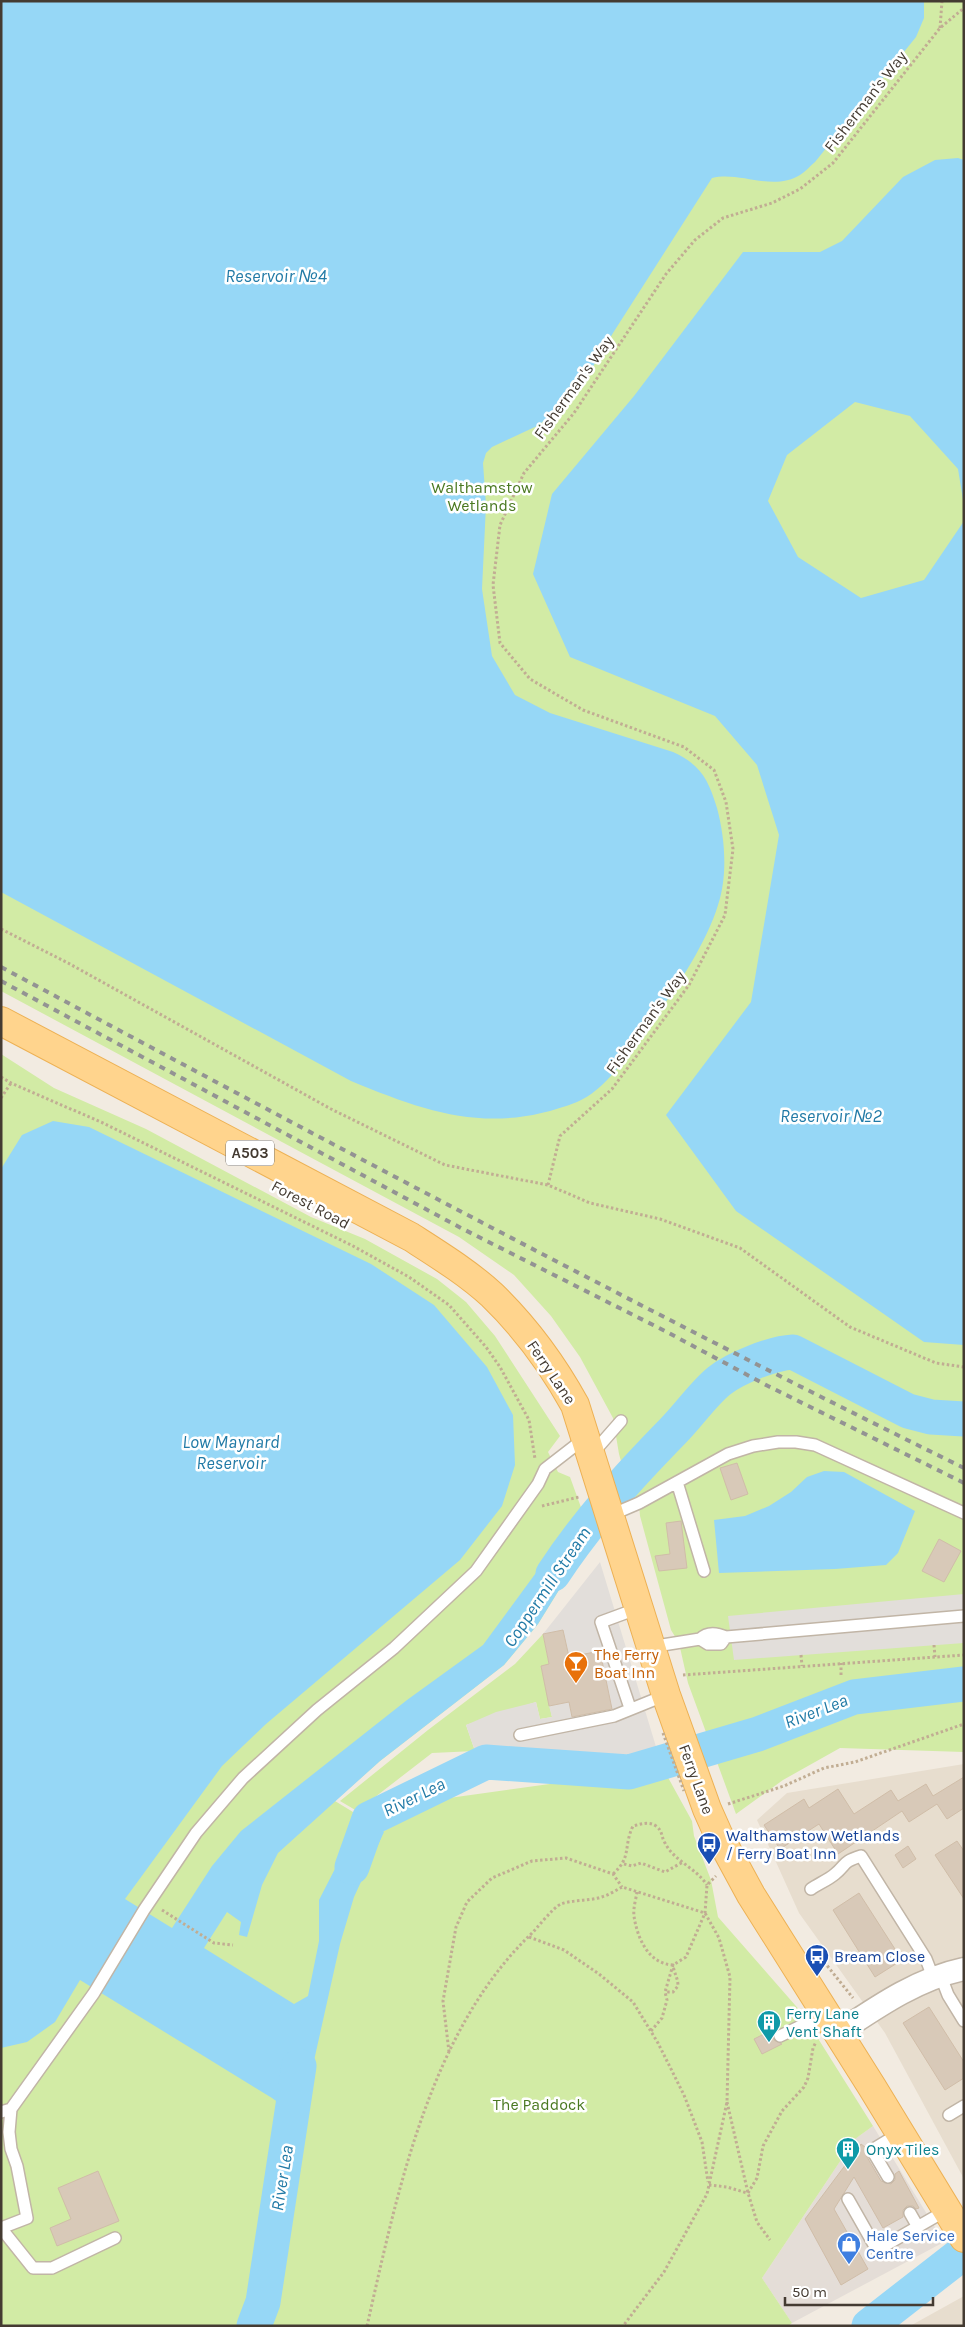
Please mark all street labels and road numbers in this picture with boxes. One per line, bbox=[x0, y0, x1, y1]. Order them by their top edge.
street label: Fisherman's Way bbox=[820, 47, 911, 156]
street label: Fisherman's Way bbox=[530, 331, 618, 443]
street label: Fisherman's Way bbox=[602, 966, 690, 1078]
road number: A503 bbox=[226, 1140, 274, 1166]
street label: Forest Road bbox=[268, 1176, 353, 1233]
street label: Ferry Lane bbox=[523, 1337, 580, 1408]
street label: Ferry Lane bbox=[675, 1742, 718, 1817]

